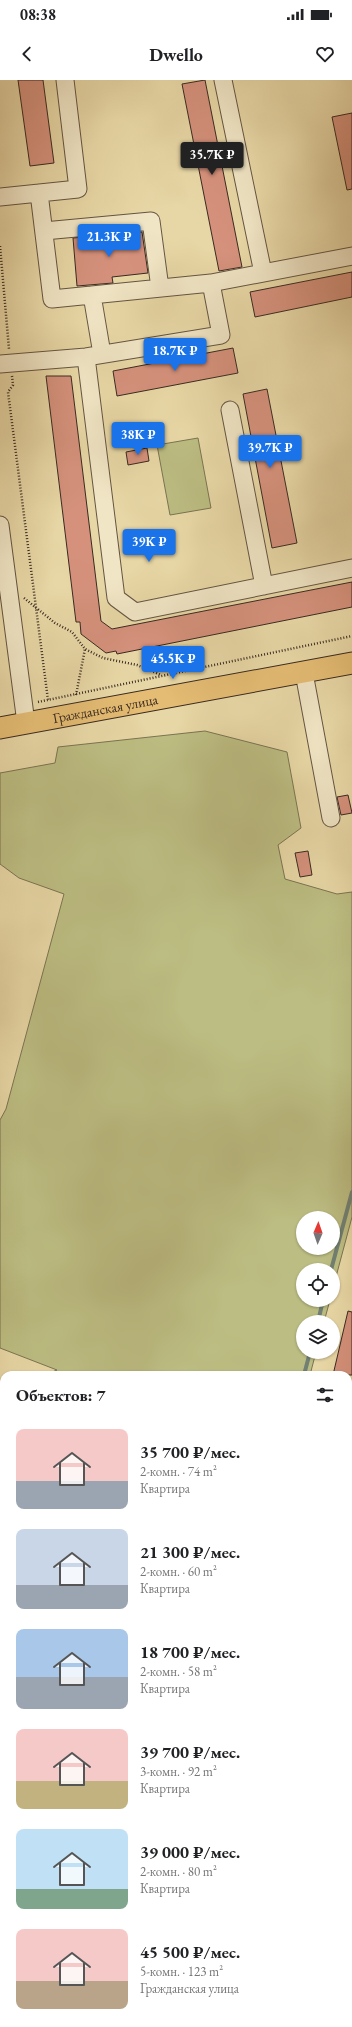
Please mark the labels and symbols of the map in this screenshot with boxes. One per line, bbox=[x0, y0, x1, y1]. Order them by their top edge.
pin: 35.7K ₽ bbox=[175, 142, 249, 176]
pin: 21.3K ₽ bbox=[72, 224, 146, 258]
pin: 18.7K ₽ bbox=[138, 338, 212, 372]
pin: 38K ₽ bbox=[110, 422, 166, 456]
pin: 39.7K ₽ bbox=[233, 435, 307, 469]
pin: 39K ₽ bbox=[121, 529, 177, 563]
pin: 45.5K ₽ bbox=[136, 646, 210, 680]
street label: Гражданская улица bbox=[51, 690, 160, 727]
north arrow bbox=[296, 1211, 340, 1255]

